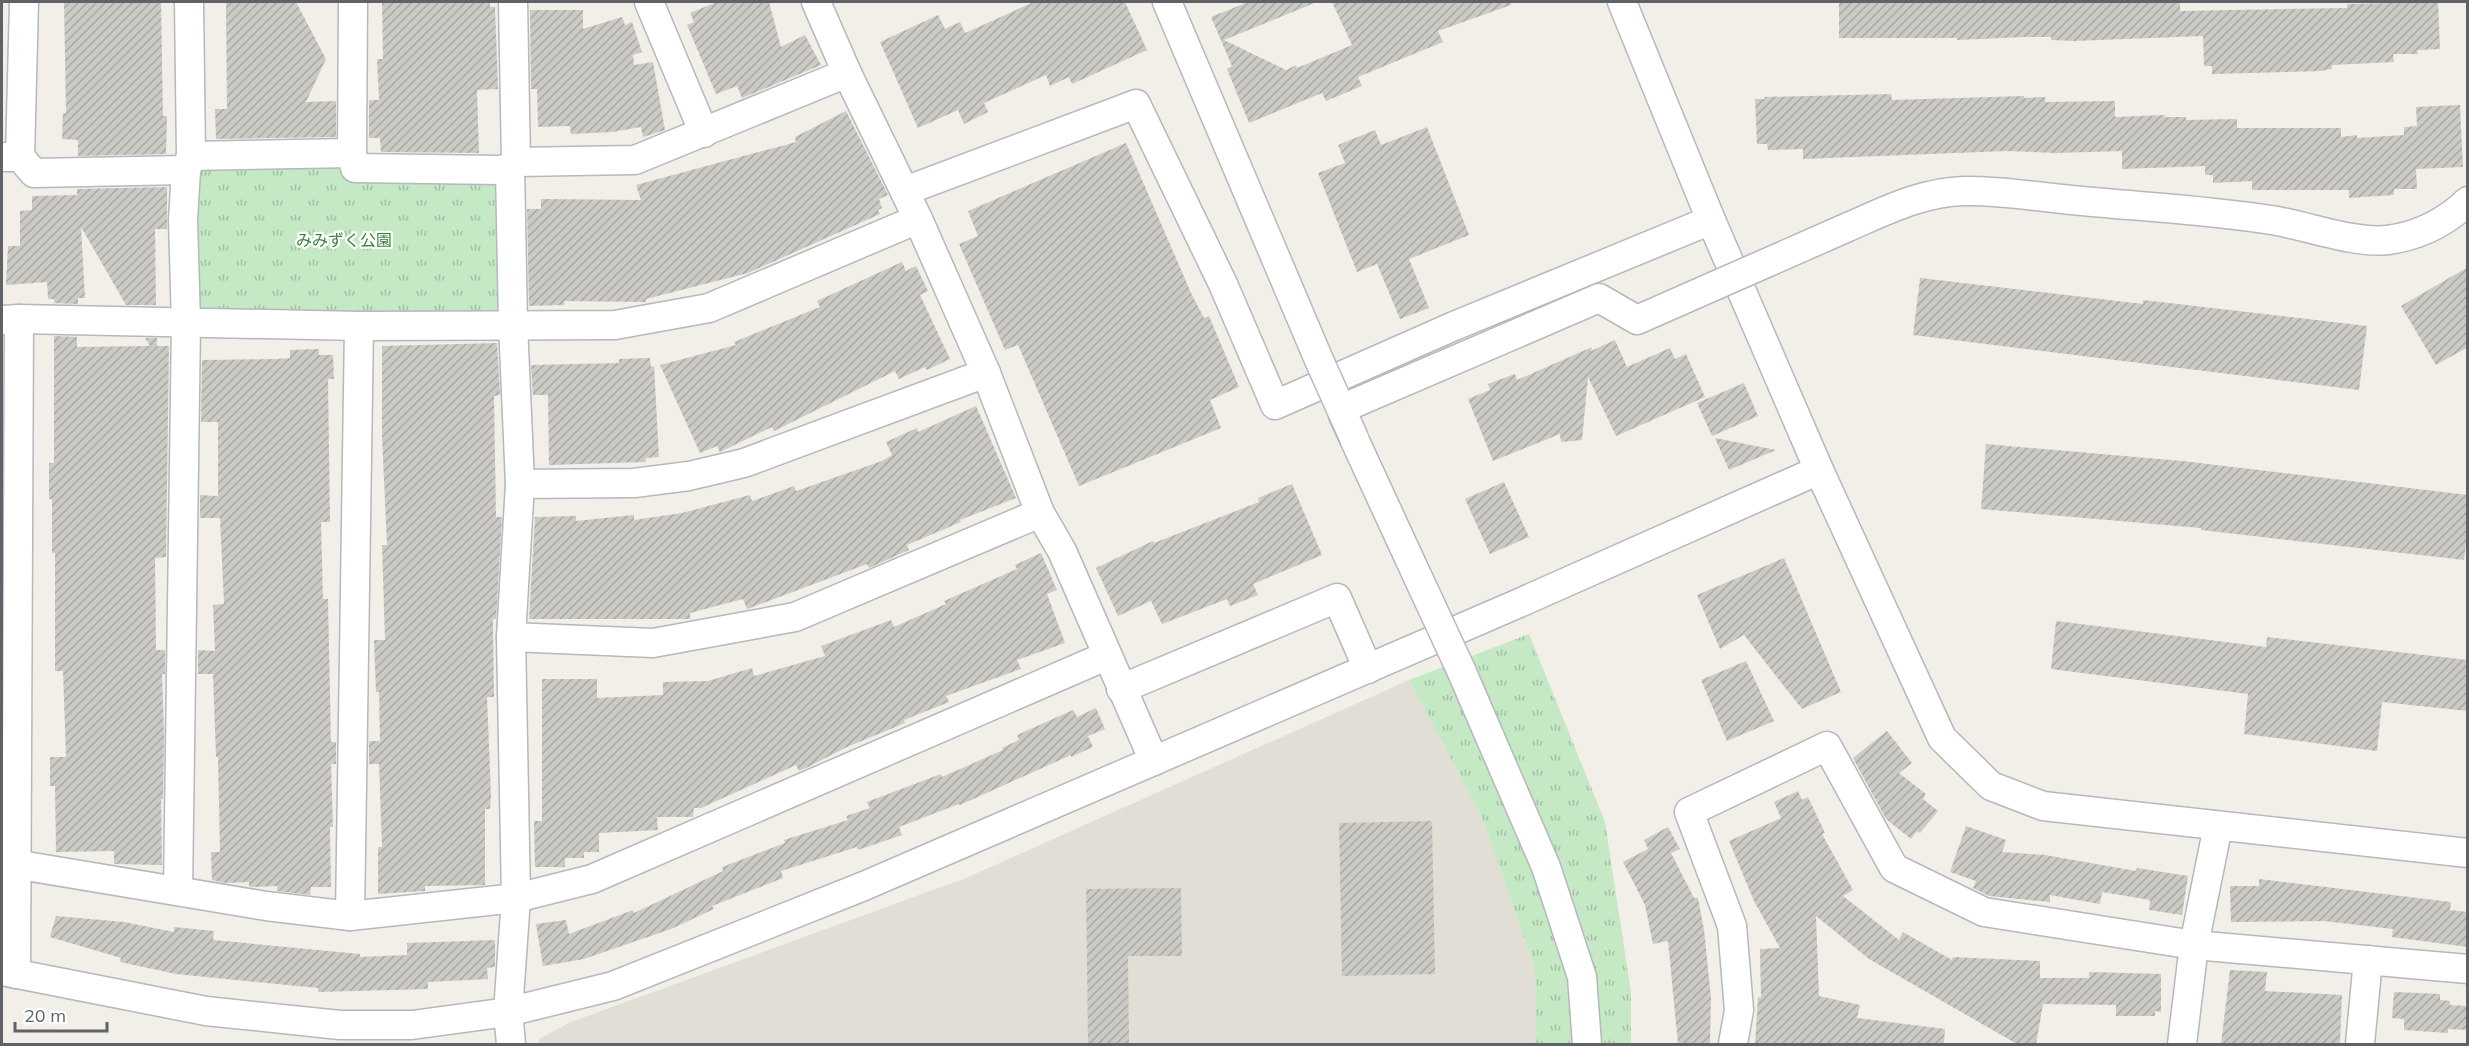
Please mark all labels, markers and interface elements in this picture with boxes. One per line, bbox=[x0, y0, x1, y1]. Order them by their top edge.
park label: みみずく公園 bbox=[296, 230, 392, 250]
scale bar bbox=[15, 995, 106, 1033]
text: 20 m bbox=[24, 1004, 66, 1027]

